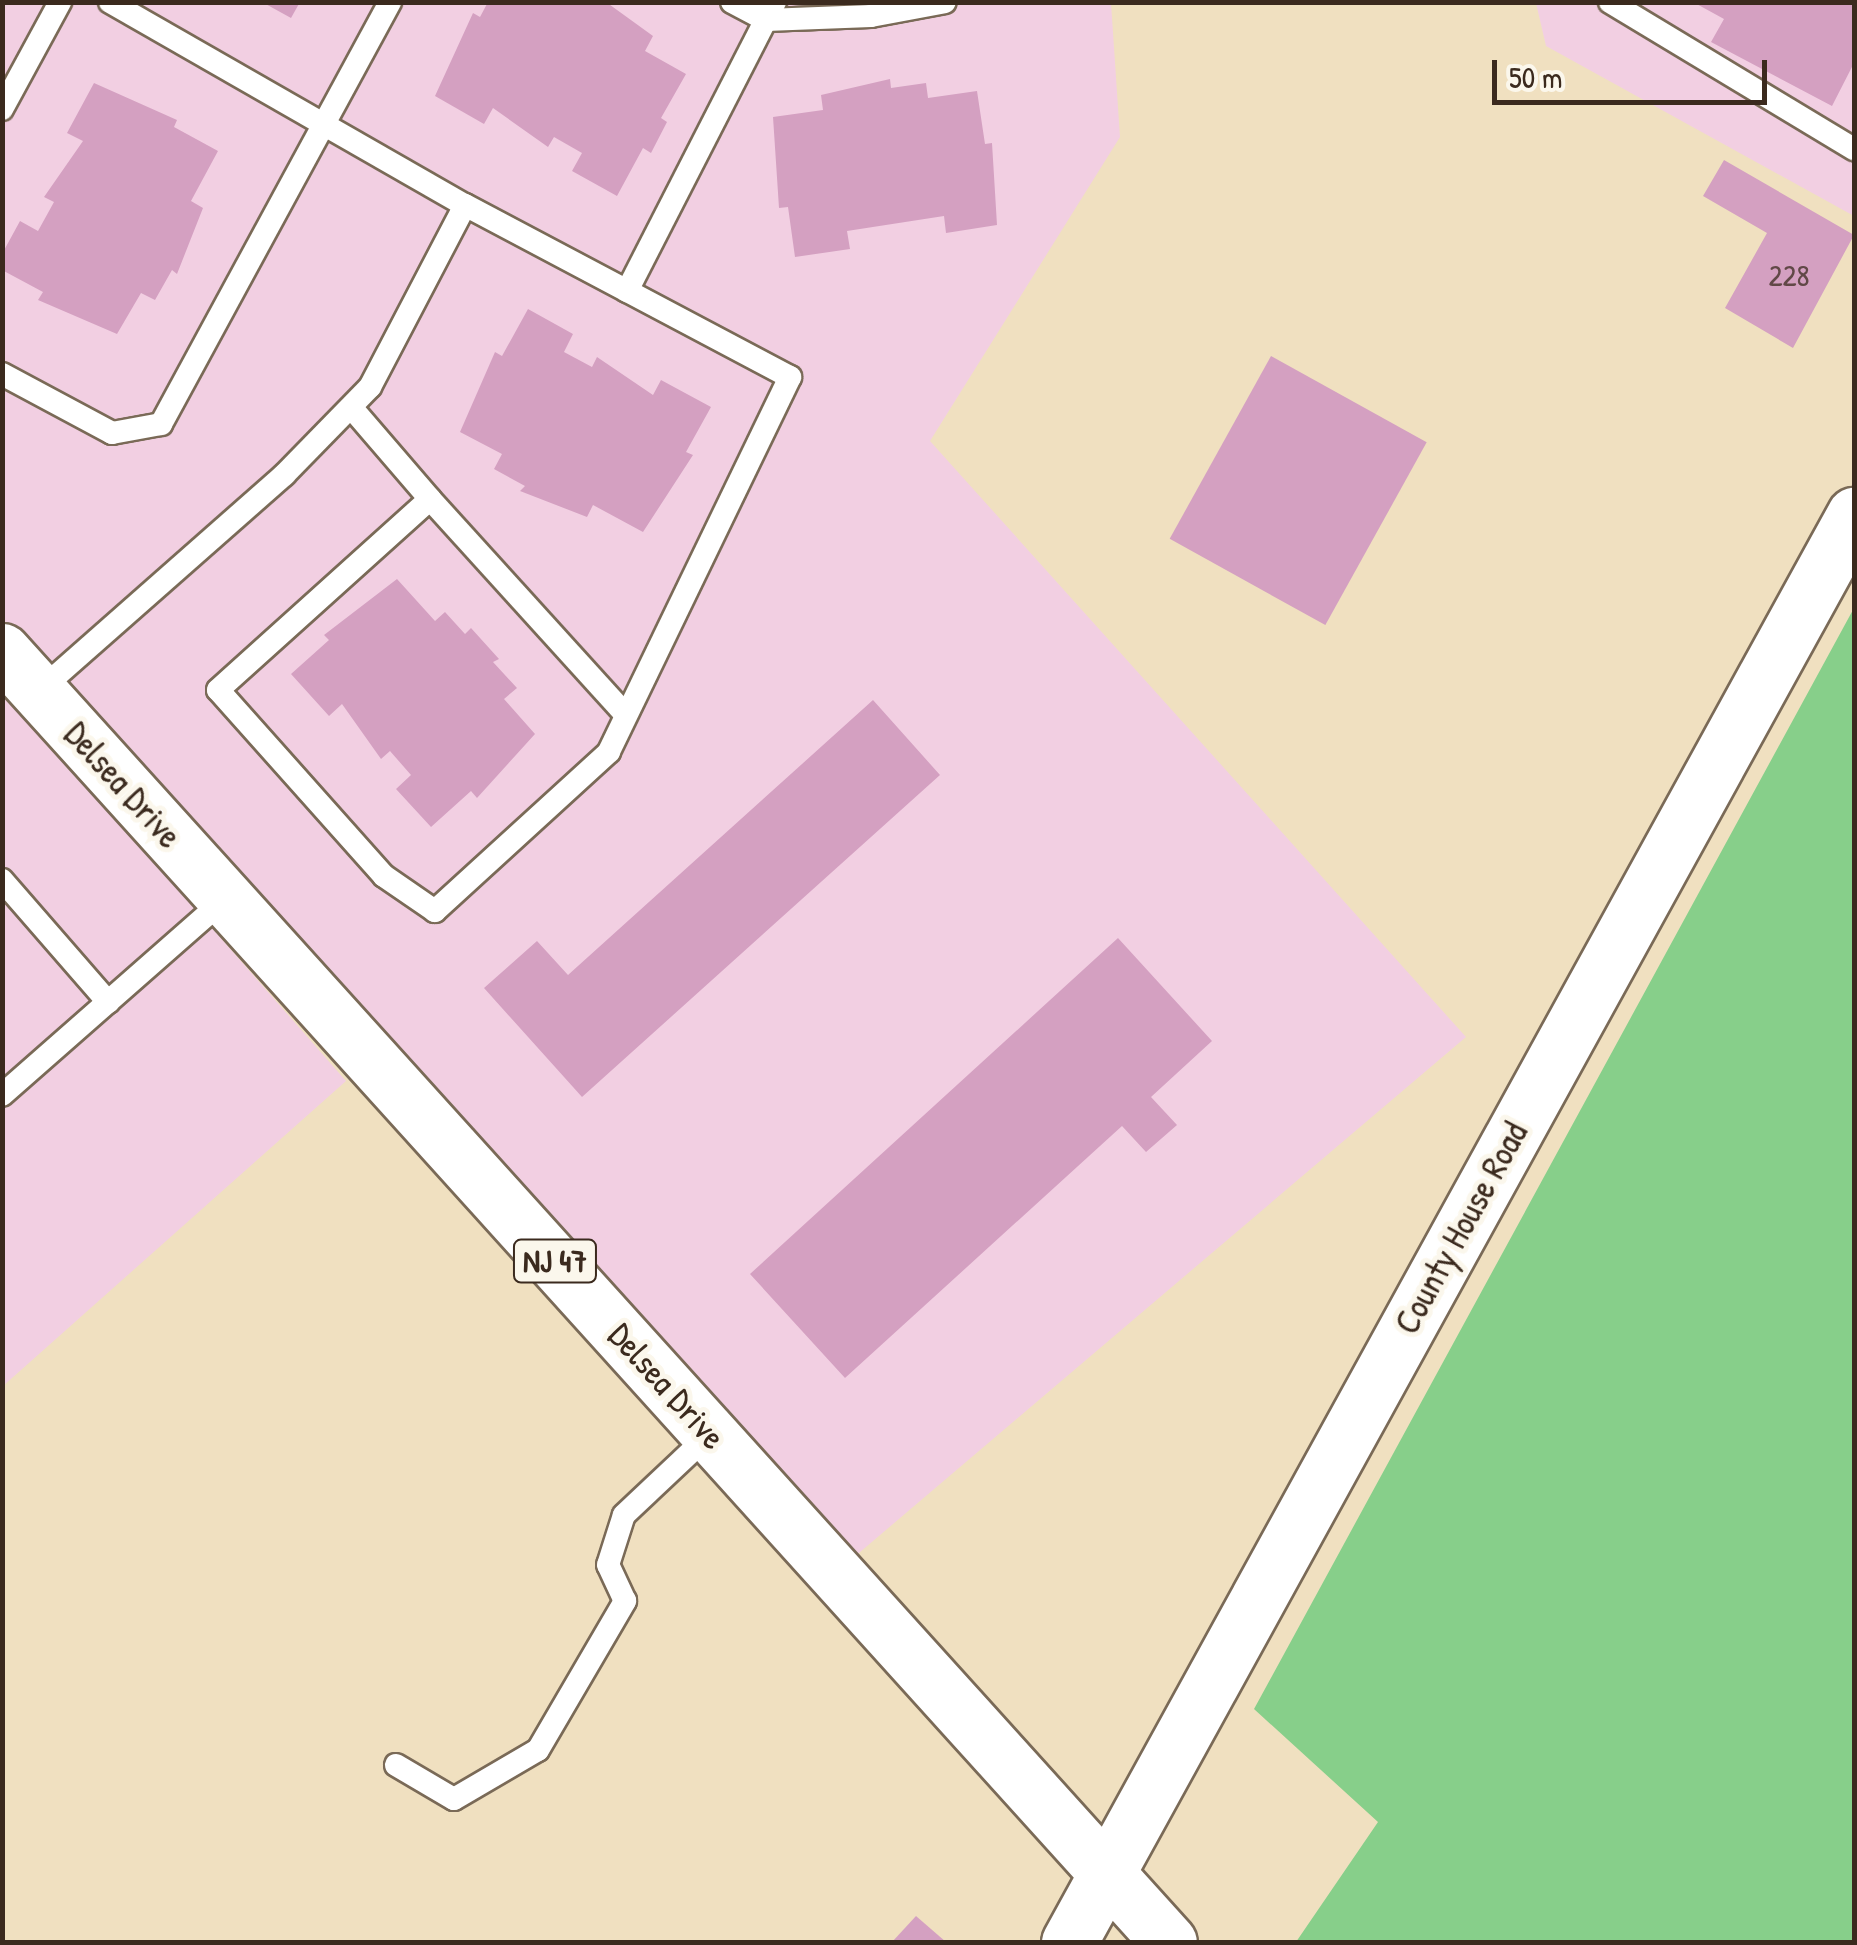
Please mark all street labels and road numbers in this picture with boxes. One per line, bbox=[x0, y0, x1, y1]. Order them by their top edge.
street label: Delsea Drive bbox=[56, 713, 190, 857]
street label: County House Road bbox=[1386, 1115, 1536, 1341]
road number: NJ 47 bbox=[512, 1234, 598, 1288]
street label: Delsea Drive bbox=[600, 1314, 734, 1458]

